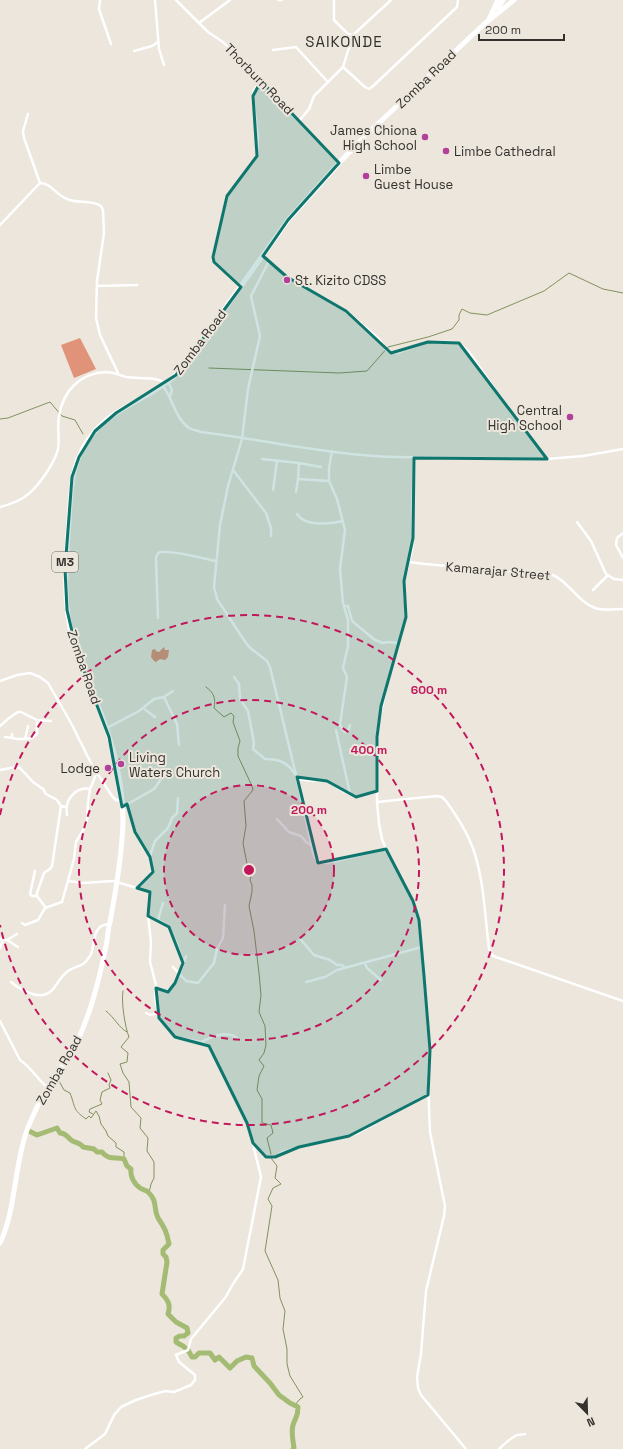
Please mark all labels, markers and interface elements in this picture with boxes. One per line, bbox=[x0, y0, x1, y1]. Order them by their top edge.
scale bar bbox=[479, 16, 564, 42]
text: 200 m bbox=[485, 22, 521, 38]
district label: SAIKONDE bbox=[305, 32, 383, 51]
street label: Thorburn Road bbox=[221, 40, 297, 118]
street label: Zomba Road bbox=[392, 46, 460, 112]
place label: James Chiona High School bbox=[330, 122, 418, 154]
marker: James Chiona High School bbox=[420, 132, 430, 142]
place label: Limbe Cathedral bbox=[454, 143, 556, 160]
marker: Limbe Cathedral bbox=[441, 146, 451, 156]
place label: Limbe Guest House bbox=[374, 161, 453, 193]
marker: Limbe Guest House bbox=[361, 171, 371, 181]
place label: St. Kizito CDSS bbox=[295, 272, 386, 289]
marker: St. Kizito CDSS bbox=[282, 275, 292, 285]
street label: Zomba Road bbox=[170, 306, 230, 378]
place label: Central High School bbox=[488, 402, 562, 434]
marker: Central High School bbox=[565, 412, 575, 422]
road number: M3 bbox=[52, 552, 78, 572]
street label: Kamarajar Street bbox=[445, 558, 551, 584]
street label: Zomba Road bbox=[63, 628, 105, 706]
text: 600 m bbox=[411, 682, 447, 698]
text: 400 m bbox=[351, 742, 387, 758]
place label: Living Waters Church bbox=[129, 749, 220, 781]
marker: Living Waters Church bbox=[116, 759, 126, 769]
place label: Lodge bbox=[61, 760, 100, 777]
marker: Lodge bbox=[103, 763, 113, 773]
text: 200 m bbox=[291, 802, 327, 818]
centre of rings bbox=[242, 863, 256, 877]
street label: Zomba Road bbox=[32, 1032, 86, 1108]
north arrow bbox=[567, 1393, 607, 1433]
text: N bbox=[585, 1414, 597, 1430]

